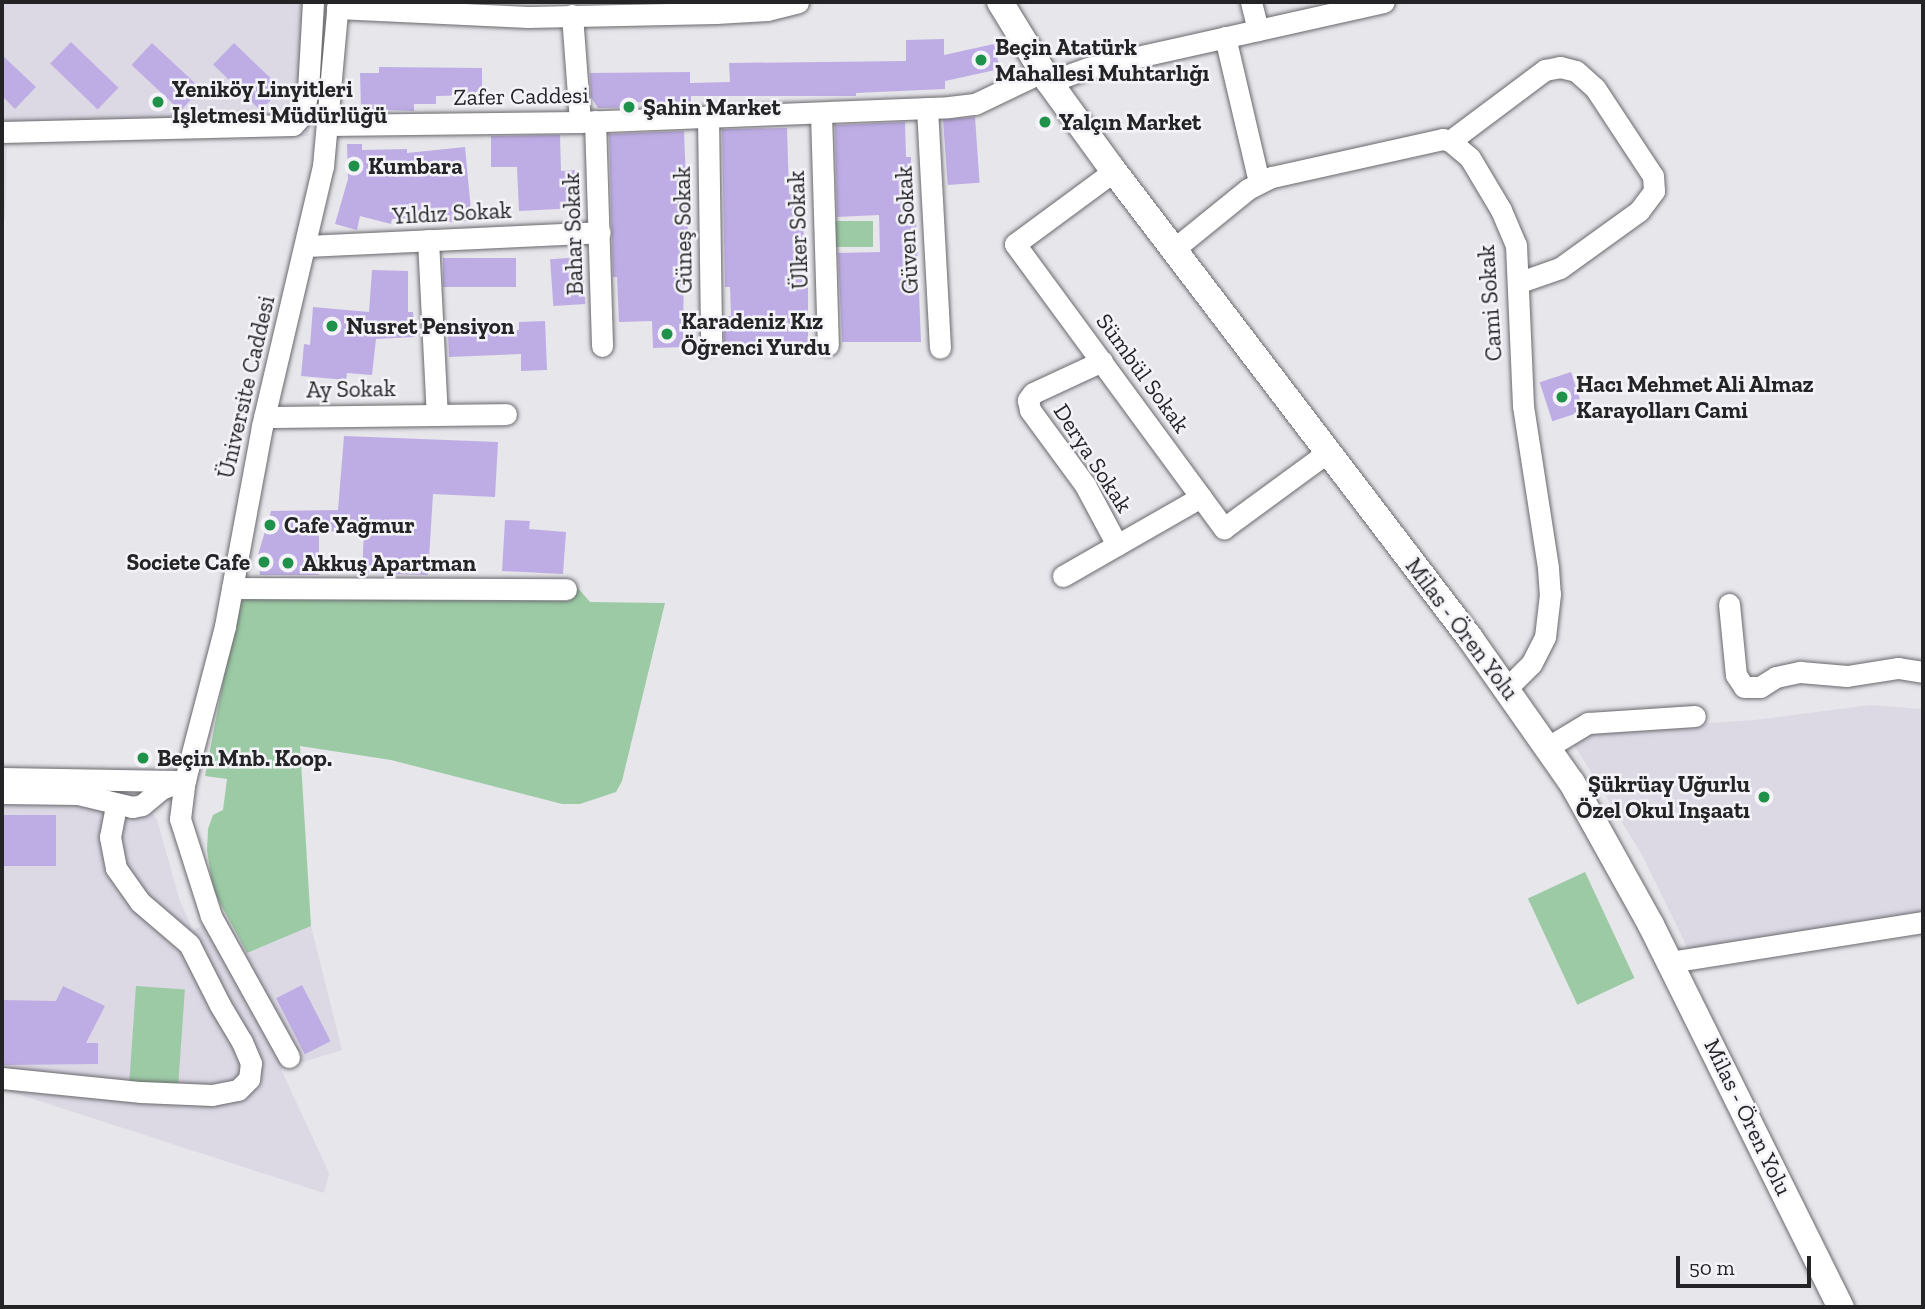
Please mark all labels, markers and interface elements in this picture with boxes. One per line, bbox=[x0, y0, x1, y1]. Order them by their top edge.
place label: Beçin Atatürk Mahallesi Muhtarlığı bbox=[995, 33, 1209, 87]
marker: Beçin Atatürk Mahallesi Muhtarlığı bbox=[973, 52, 989, 68]
place label: Yeniköy Linyitleri Işletmesi Müdürlüğü bbox=[172, 75, 387, 129]
street label: Zafer Caddesi bbox=[453, 81, 589, 111]
place label: Şahin Market bbox=[643, 93, 781, 121]
marker: Yeniköy Linyitleri Işletmesi Müdürlüğü bbox=[150, 94, 166, 110]
marker: Şahin Market bbox=[621, 99, 637, 115]
place label: Yalçın Market bbox=[1059, 108, 1201, 136]
marker: Yalçın Market bbox=[1037, 114, 1053, 130]
place label: Kumbara bbox=[368, 152, 463, 180]
marker: Kumbara bbox=[346, 158, 362, 174]
street label: Güven Sokak bbox=[890, 165, 924, 295]
street label: Güneş Sokak bbox=[668, 166, 698, 294]
street label: Ülker Sokak bbox=[782, 170, 814, 290]
street label: Bahar Sokak bbox=[557, 172, 589, 296]
street label: Yıldız Sokak bbox=[392, 196, 512, 230]
street label: Cami Sokak bbox=[1472, 244, 1508, 362]
street label: Üniversite Caddesi bbox=[212, 293, 280, 481]
place label: Karadeniz Kız Öğrenci Yurdu bbox=[681, 307, 831, 361]
street label: Sümbül Sokak bbox=[1090, 308, 1196, 438]
place label: Nusret Pensiyon bbox=[346, 312, 514, 340]
marker: Nusret Pensiyon bbox=[324, 318, 340, 334]
marker: Karadeniz Kız Öğrenci Yurdu bbox=[659, 326, 675, 342]
place label: Hacı Mehmet Ali Almaz Karayolları Cami bbox=[1576, 370, 1815, 424]
street label: Ay Sokak bbox=[306, 374, 396, 404]
marker: Hacı Mehmet Ali Almaz Karayolları Cami bbox=[1554, 389, 1570, 405]
street label: Derya Sokak bbox=[1048, 399, 1138, 517]
place label: Cafe Yağmur bbox=[284, 511, 415, 539]
marker: Cafe Yağmur bbox=[262, 517, 278, 533]
place label: Societe Cafe bbox=[126, 548, 250, 576]
place label: Akkuş Apartman bbox=[302, 549, 477, 577]
street label: Milas - Ören Yolu bbox=[1399, 552, 1525, 706]
marker: Societe Cafe bbox=[256, 554, 272, 570]
marker: Akkuş Apartman bbox=[280, 555, 296, 571]
place label: Beçin Mnb. Koop. bbox=[157, 744, 332, 772]
marker: Beçin Mnb. Koop. bbox=[135, 750, 151, 766]
place label: Şükrüay Uğurlu Özel Okul Inşaatı bbox=[1576, 770, 1750, 824]
marker: Şükrüay Uğurlu Özel Okul Inşaatı bbox=[1756, 789, 1772, 805]
street label: Milas - Ören Yolu bbox=[1698, 1034, 1798, 1200]
scale bar bbox=[1680, 1242, 1815, 1286]
text: 50 m bbox=[1689, 1255, 1735, 1280]

